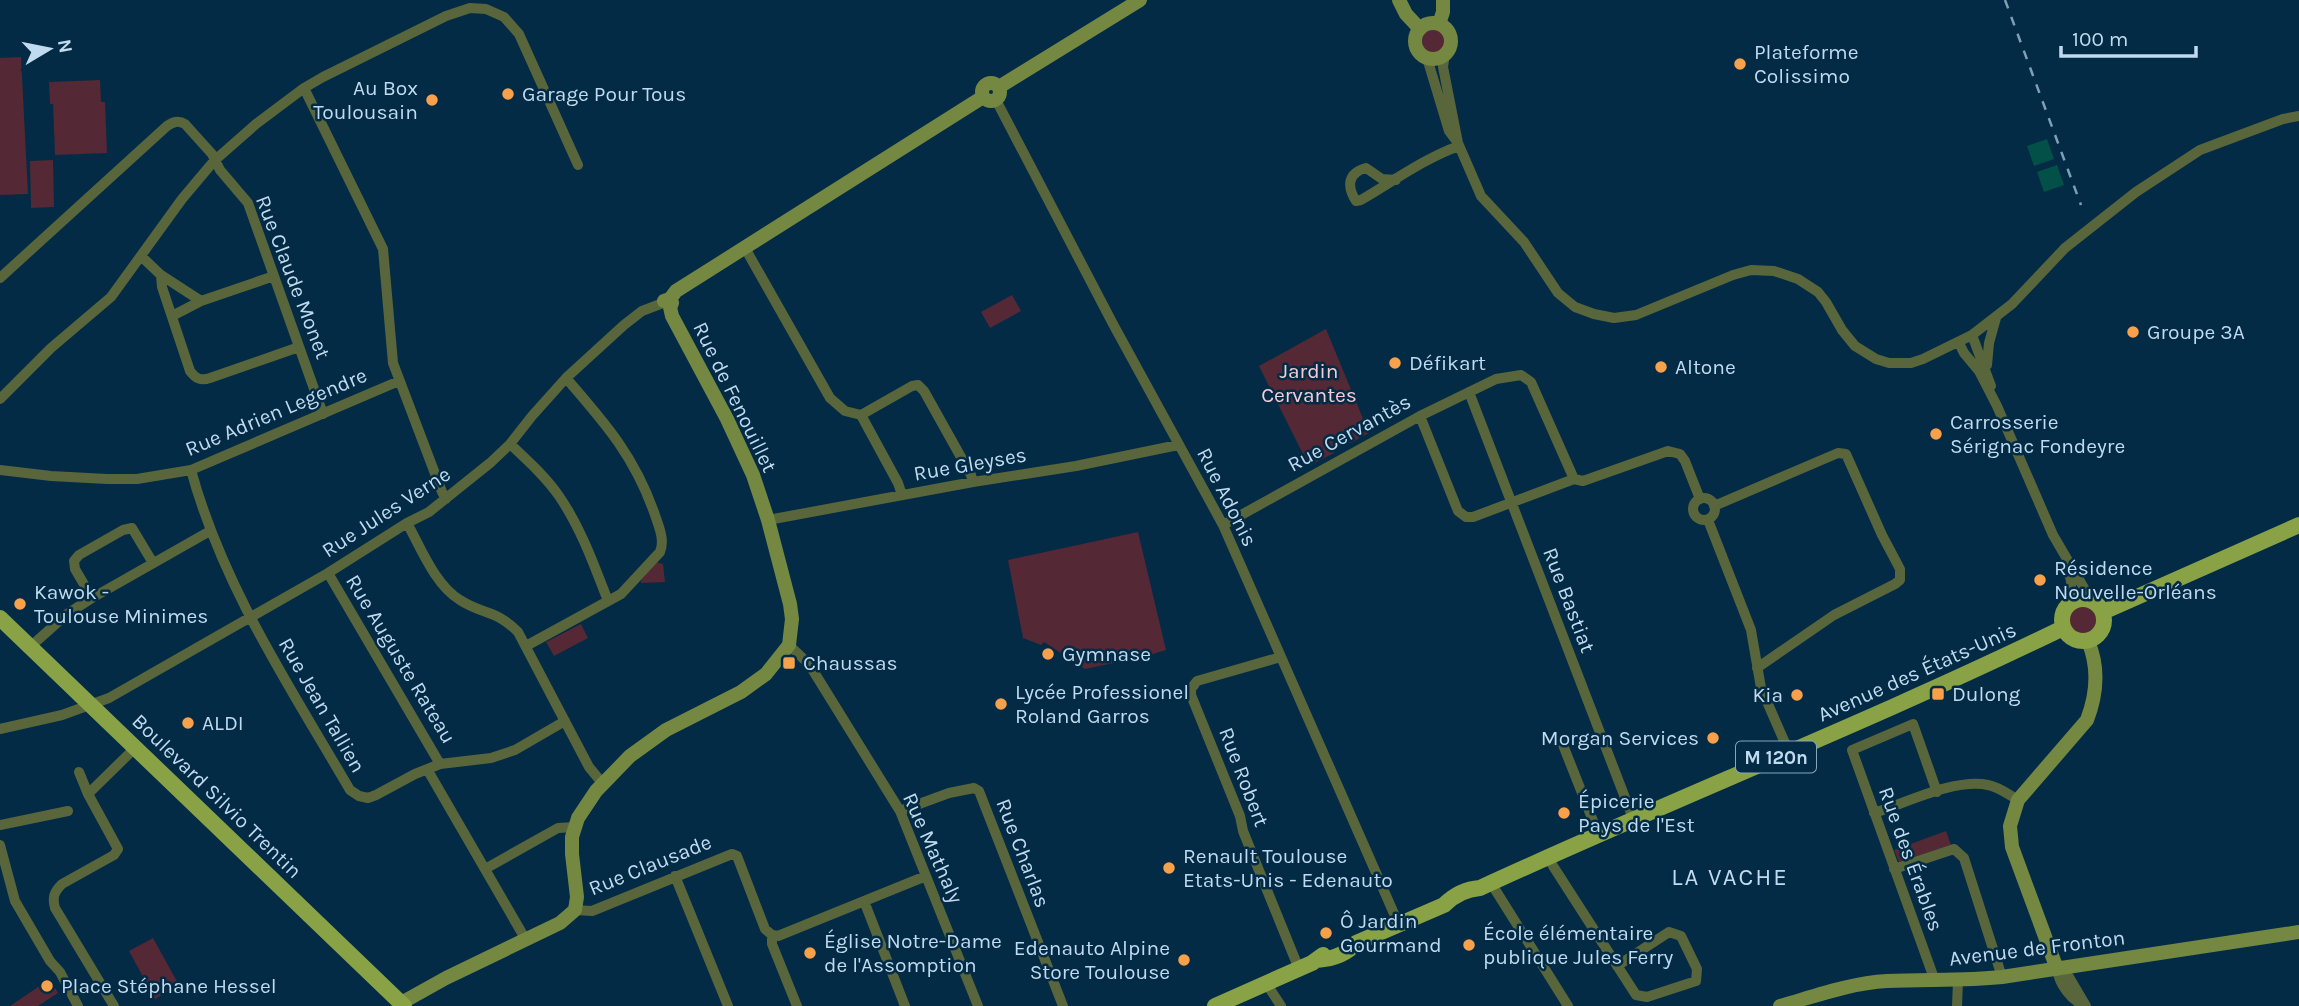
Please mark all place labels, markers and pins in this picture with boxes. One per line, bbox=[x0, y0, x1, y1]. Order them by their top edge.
place label: Plateforme Colissimo bbox=[1754, 40, 1858, 88]
marker: Plateforme Colissimo bbox=[1732, 56, 1748, 72]
place label: Au Box Toulousain bbox=[313, 76, 418, 124]
place label: Garage Pour Tous bbox=[522, 82, 686, 106]
marker: Garage Pour Tous bbox=[500, 86, 516, 102]
marker: Au Box Toulousain bbox=[424, 92, 440, 108]
place label: Groupe 3A bbox=[2147, 320, 2245, 344]
marker: Groupe 3A bbox=[2125, 324, 2141, 340]
place label: Défikart bbox=[1409, 351, 1486, 375]
marker: Défikart bbox=[1387, 355, 1403, 371]
place label: Altone bbox=[1675, 355, 1736, 379]
marker: Altone bbox=[1653, 359, 1669, 375]
place label: Carrosserie Sérignac Fondeyre bbox=[1950, 410, 2125, 458]
marker: Carrosserie Sérignac Fondeyre bbox=[1928, 426, 1944, 442]
place label: Résidence Nouvelle-Orléans bbox=[2054, 556, 2217, 604]
marker: Résidence Nouvelle-Orléans bbox=[2032, 572, 2048, 588]
place label: Kawok - Toulouse Minimes bbox=[34, 580, 208, 628]
marker: Kawok - Toulouse Minimes bbox=[12, 596, 28, 612]
place label: Gymnase bbox=[1062, 642, 1151, 666]
marker: Gymnase bbox=[1040, 646, 1056, 662]
place label: Chaussas bbox=[803, 651, 898, 675]
marker: Chaussas bbox=[781, 655, 797, 671]
place label: Lycée Professionel Roland Garros bbox=[1015, 680, 1189, 728]
place label: Dulong bbox=[1952, 682, 2021, 706]
place label: Kia bbox=[1752, 683, 1783, 707]
marker: Dulong bbox=[1930, 686, 1946, 702]
marker: Kia bbox=[1789, 687, 1805, 703]
marker: Lycée Professionel Roland Garros bbox=[993, 696, 1009, 712]
place label: ALDI bbox=[202, 711, 244, 735]
marker: ALDI bbox=[180, 715, 196, 731]
place label: Morgan Services bbox=[1541, 726, 1699, 750]
marker: Morgan Services bbox=[1705, 730, 1721, 746]
place label: Épicerie Pays de l'Est bbox=[1578, 789, 1695, 837]
marker: Épicerie Pays de l'Est bbox=[1556, 805, 1572, 821]
place label: Renault Toulouse Etats-Unis - Edenauto bbox=[1183, 844, 1393, 892]
marker: Renault Toulouse Etats-Unis - Edenauto bbox=[1161, 860, 1177, 876]
place label: Ô Jardin Gourmand bbox=[1340, 909, 1442, 957]
place label: École élémentaire publique Jules Ferry bbox=[1483, 921, 1674, 969]
marker: Ô Jardin Gourmand bbox=[1318, 925, 1334, 941]
place label: Église Notre-Dame de l'Assomption bbox=[824, 929, 1002, 977]
place label: Edenauto Alpine Store Toulouse bbox=[1014, 936, 1170, 984]
marker: École élémentaire publique Jules Ferry bbox=[1461, 937, 1477, 953]
marker: Église Notre-Dame de l'Assomption bbox=[802, 945, 818, 961]
marker: Edenauto Alpine Store Toulouse bbox=[1176, 952, 1192, 968]
place label: Place Stéphane Hessel bbox=[61, 974, 277, 998]
marker: Place Stéphane Hessel bbox=[39, 978, 55, 994]

